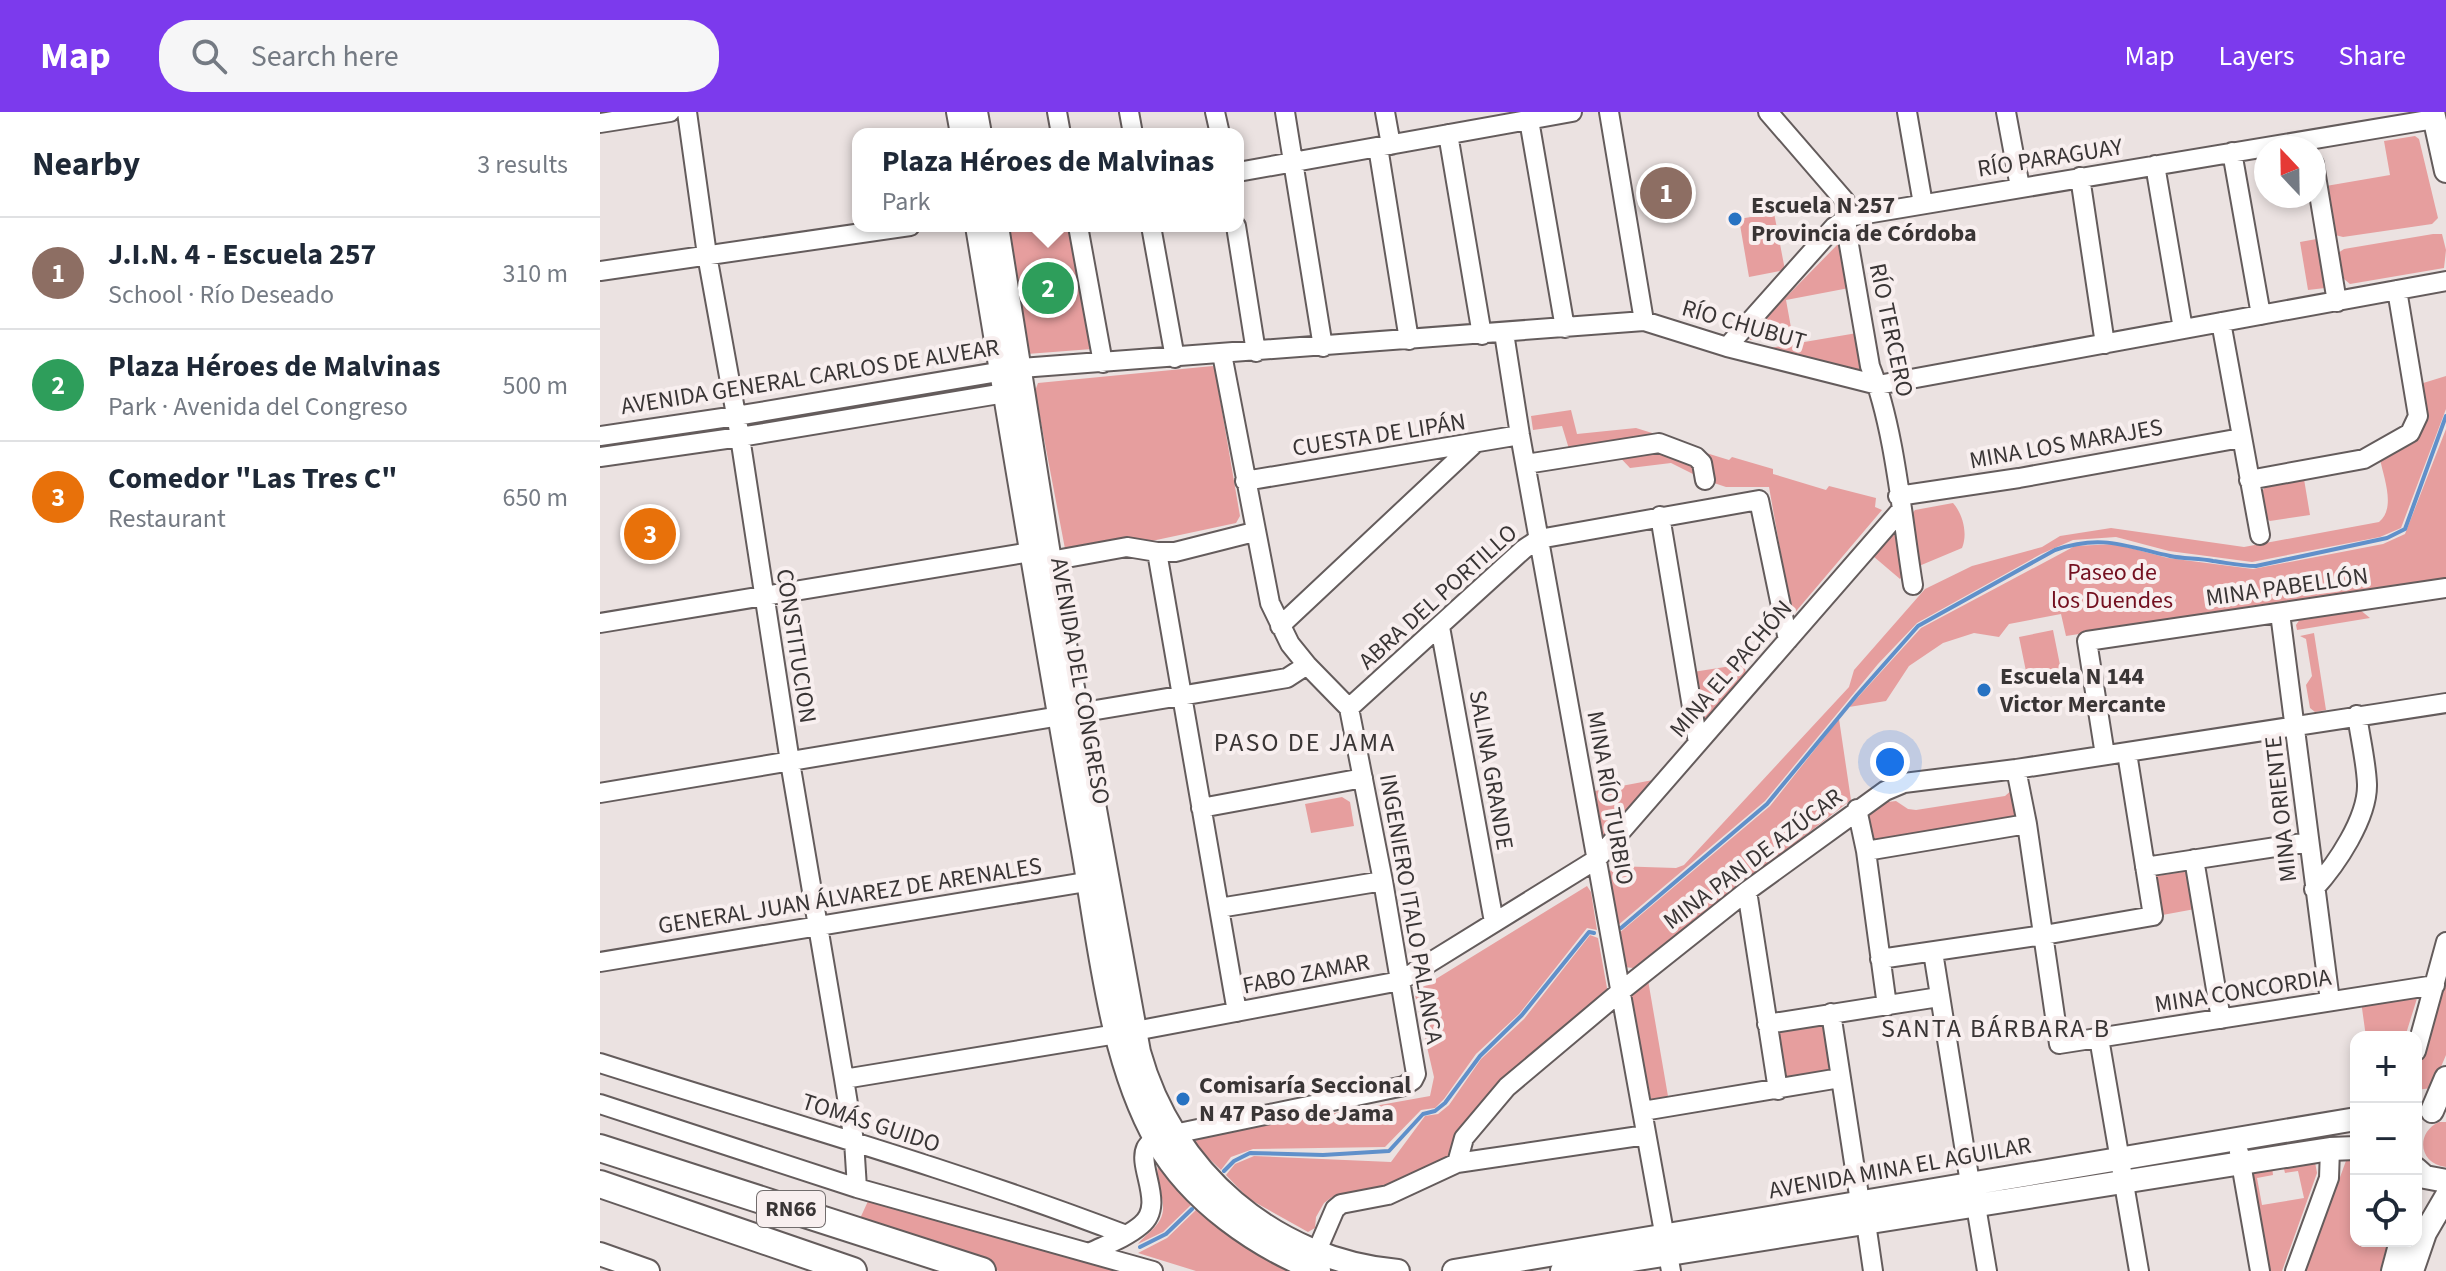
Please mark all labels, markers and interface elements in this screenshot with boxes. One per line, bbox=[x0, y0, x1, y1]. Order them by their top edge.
search box bbox=[159, 20, 719, 92]
text: Map bbox=[40, 29, 111, 83]
icon: search bbox=[187, 34, 231, 78]
text: Search here bbox=[251, 35, 399, 78]
text: Map bbox=[2124, 36, 2174, 76]
text: Layers bbox=[2218, 36, 2294, 76]
text: Share bbox=[2338, 36, 2406, 76]
popup bbox=[852, 128, 1244, 232]
street label: RÍO PARAGUAY bbox=[1975, 129, 2126, 187]
north arrow bbox=[2254, 136, 2326, 208]
text: Nearby bbox=[32, 140, 140, 189]
text: Plaza Héroes de Malvinas bbox=[882, 140, 1214, 183]
text: 3 results bbox=[477, 146, 568, 183]
pin: 1 bbox=[1640, 163, 1692, 223]
text: Park bbox=[882, 183, 930, 220]
place label: Escuela N 257 Provincia de Córdoba bbox=[1751, 188, 1977, 251]
marker: Escuela N 257 Provincia de Córdoba bbox=[1726, 210, 1744, 228]
text: J.I.N. 4 - Escuela 257 bbox=[108, 233, 376, 276]
text: 1 bbox=[51, 255, 65, 292]
text: 310 m bbox=[502, 255, 568, 292]
pin: 2 bbox=[1022, 258, 1074, 318]
street label: RÍO TERCERO bbox=[1860, 260, 1922, 400]
text: School · Río Deseado bbox=[108, 276, 334, 313]
street label: RÍO CHUBUT bbox=[1678, 291, 1810, 359]
street label: AVENIDA GENERAL CARLOS DE ALVEAR bbox=[618, 330, 1002, 424]
text: Plaza Héroes de Malvinas bbox=[108, 345, 441, 388]
text: 2 bbox=[51, 367, 65, 404]
text: 500 m bbox=[502, 367, 568, 404]
text: Park · Avenida del Congreso bbox=[108, 388, 408, 425]
street label: CUESTA DE LIPÁN bbox=[1290, 404, 1468, 466]
street label: MINA LOS MARAJES bbox=[1967, 410, 2165, 478]
text: Comedor "Las Tres C" bbox=[108, 457, 397, 500]
text: 3 bbox=[51, 479, 65, 516]
text: 650 m bbox=[502, 479, 568, 516]
text: Restaurant bbox=[108, 500, 226, 537]
pin: 3 bbox=[624, 504, 676, 564]
street label: ABRA DEL PORTILLO bbox=[1351, 516, 1525, 678]
street label: AVENIDA DEL CONGRESO bbox=[1041, 555, 1119, 807]
park label: Paseo de los Duendes bbox=[2051, 555, 2173, 618]
street label: MINA PABELLÓN bbox=[2204, 558, 2370, 616]
street label: CONSTITUCION bbox=[767, 566, 825, 726]
street label: MINA EL PACHÓN bbox=[1661, 592, 1801, 746]
place label: Escuela N 144 Victor Mercante bbox=[1999, 659, 2166, 722]
marker: Escuela N 144 Victor Mercante bbox=[1975, 681, 1993, 699]
street label: SALINA GRANDE bbox=[1460, 687, 1522, 853]
street label: MINA RÍO TURBIO bbox=[1577, 708, 1643, 888]
district label: PASO DE JAMA bbox=[1214, 724, 1396, 761]
street label: MINA ORIENTE bbox=[2256, 734, 2306, 884]
your location bbox=[1870, 742, 1910, 782]
street label: INGENIERO ITALO PALANCA bbox=[1370, 771, 1452, 1047]
street label: MINA PAN DE AZÚCAR bbox=[1656, 780, 1850, 938]
street label: GENERAL JUAN ÁLVAREZ DE ARENALES bbox=[656, 848, 1044, 944]
street label: FABO ZAMAR bbox=[1239, 944, 1373, 1003]
street label: MINA CONCORDIA bbox=[2152, 960, 2334, 1022]
district label: SANTA BÁRBARA B bbox=[1881, 1010, 2111, 1047]
map controls bbox=[2350, 1031, 2422, 1247]
button: + bbox=[2350, 1031, 2422, 1103]
place label: Comisaría Seccional N 47 Paso de Jama bbox=[1199, 1068, 1411, 1131]
street label: TOMÁS GUIDO bbox=[797, 1084, 945, 1162]
marker: Comisaría Seccional N 47 Paso de Jama bbox=[1174, 1090, 1192, 1108]
button: − bbox=[2350, 1103, 2422, 1175]
street label: AVENIDA MINA EL AGUILAR bbox=[1766, 1128, 2034, 1208]
button: locate bbox=[2350, 1175, 2422, 1247]
road number: RN66 bbox=[757, 1191, 825, 1227]

